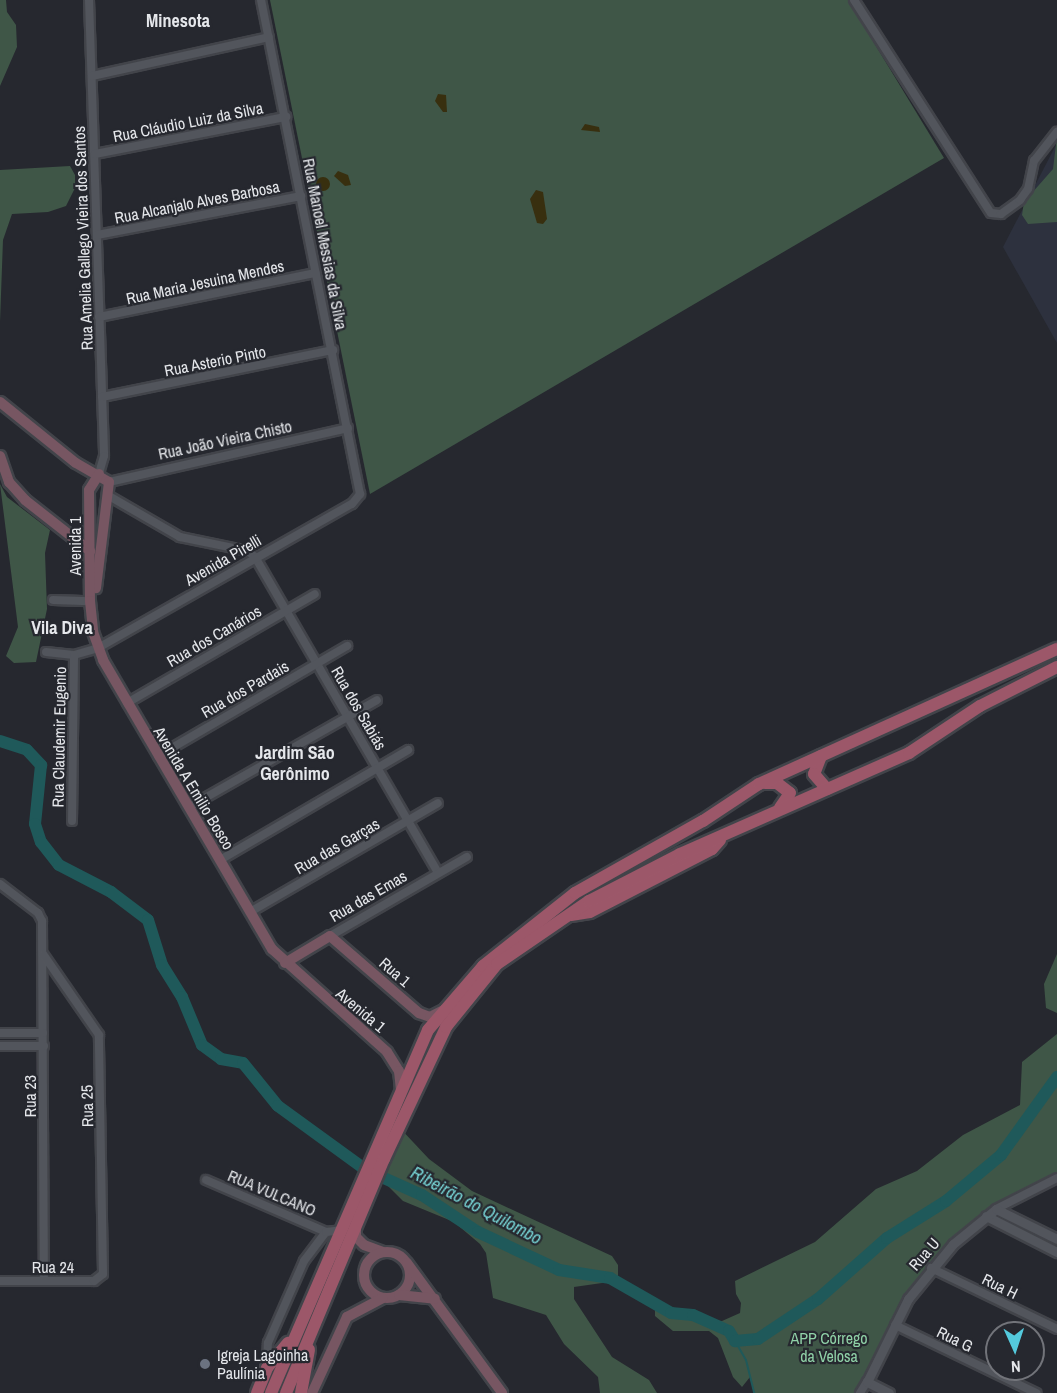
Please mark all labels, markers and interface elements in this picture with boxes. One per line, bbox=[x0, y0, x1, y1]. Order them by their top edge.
district label: Minesota bbox=[146, 10, 210, 32]
street label: Rua Cláudio Luiz da Silva bbox=[111, 98, 265, 146]
street label: Rua Amelia Gallego Vieira dos Santos bbox=[69, 125, 97, 351]
street label: Rua Manoel Messias da Silva bbox=[299, 157, 351, 331]
street label: Rua Alcanjalo Alves Barbosa bbox=[112, 176, 282, 228]
street label: Rua Maria Jesuina Mendes bbox=[124, 256, 286, 308]
street label: Rua Asterio Pinto bbox=[162, 342, 268, 380]
street label: Rua João Vieira Chisto bbox=[156, 416, 294, 464]
street label: Avenida 1 bbox=[65, 517, 85, 575]
street label: Avenida Pirelli bbox=[181, 530, 265, 590]
street label: Rua dos Canários bbox=[163, 601, 265, 671]
district label: Vila Diva bbox=[31, 617, 93, 639]
street label: Rua dos Pardais bbox=[198, 656, 292, 722]
street label: Rua dos Sabiás bbox=[327, 663, 391, 753]
street label: Rua Claudemir Eugenio bbox=[48, 666, 70, 808]
street label: Avenida A Emilio Bosco bbox=[149, 723, 239, 853]
district label: Jardim São Gerônimo bbox=[255, 743, 335, 786]
street label: Rua das Garças bbox=[291, 814, 383, 878]
street label: Rua das Emas bbox=[326, 866, 410, 926]
street label: Rua 1 bbox=[375, 953, 415, 991]
street label: Avenida 1 bbox=[332, 984, 390, 1036]
street label: Rua 23 bbox=[20, 1075, 40, 1117]
street label: Rua 25 bbox=[77, 1085, 97, 1127]
water label: Ribeirão do Quilombo bbox=[407, 1162, 545, 1250]
street label: RUA VULCANO bbox=[225, 1166, 319, 1220]
street label: Rua U bbox=[905, 1234, 943, 1274]
street label: Rua 24 bbox=[32, 1257, 74, 1277]
street label: Rua H bbox=[979, 1269, 1021, 1303]
north arrow bbox=[985, 1321, 1045, 1381]
street label: Rua G bbox=[934, 1322, 976, 1356]
park label: APP Córrego da Velosa bbox=[790, 1328, 868, 1366]
place label: Igreja Lagoinha Paulínia bbox=[217, 1345, 308, 1383]
text: N bbox=[1011, 1356, 1021, 1378]
marker: Igreja Lagoinha Paulínia bbox=[198, 1357, 212, 1371]

